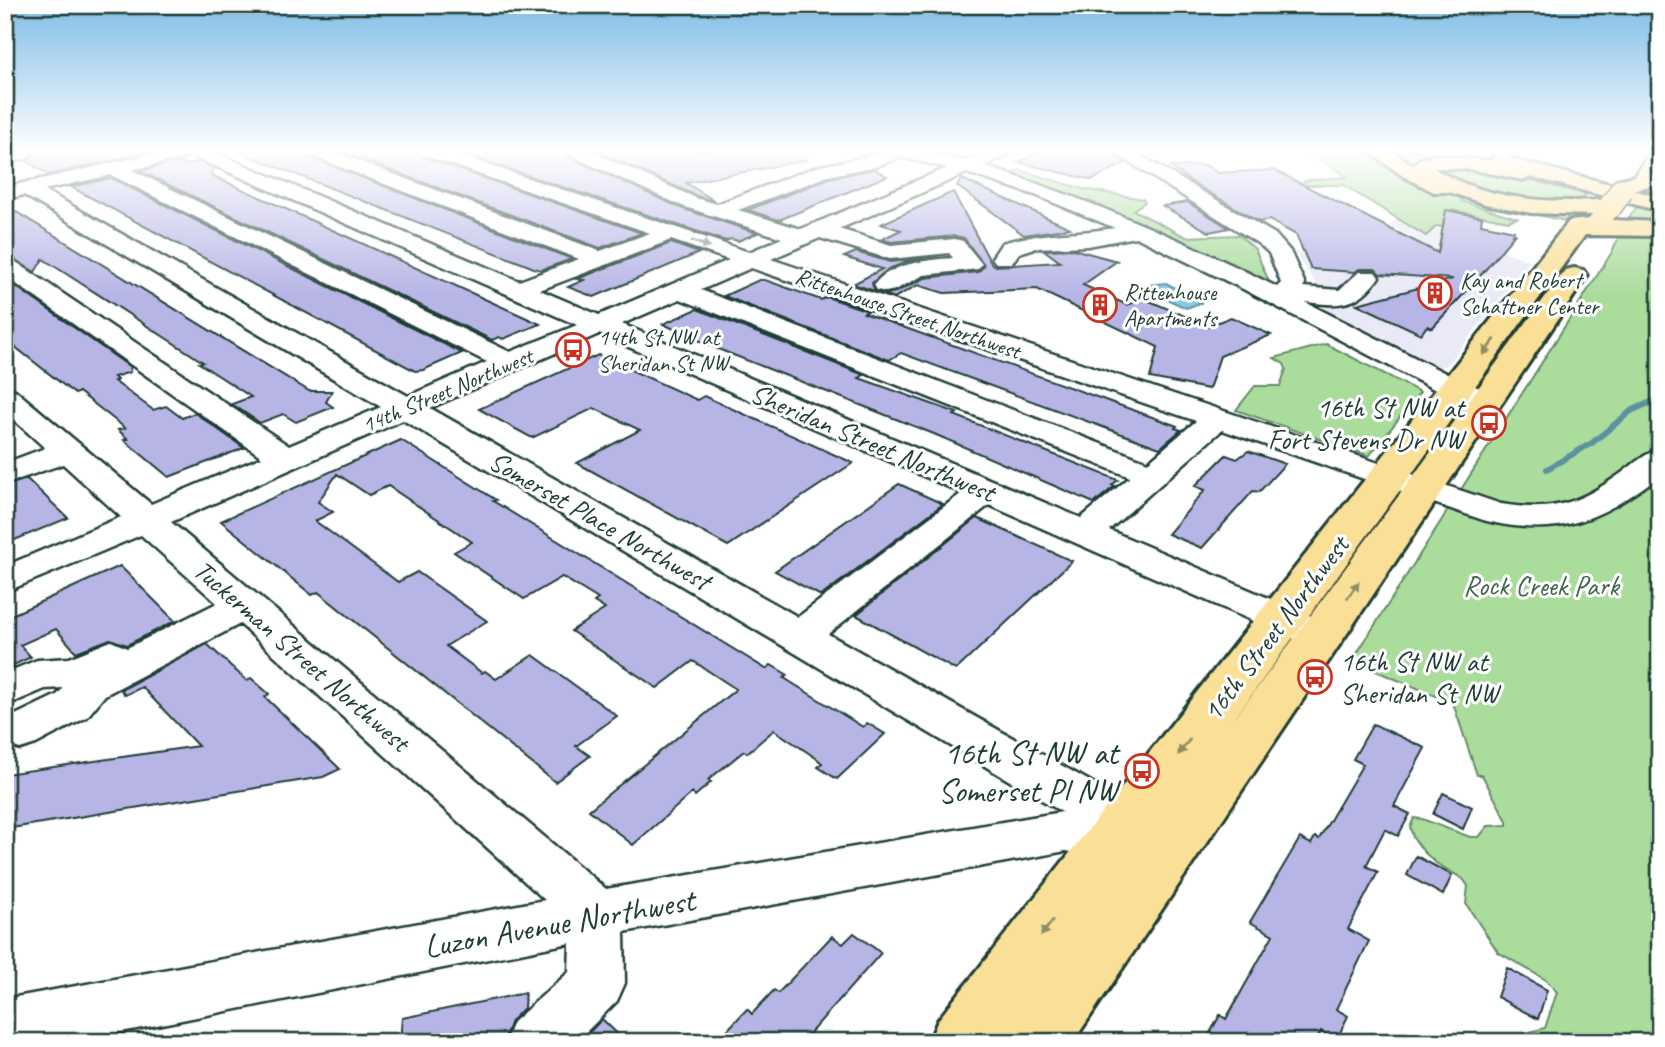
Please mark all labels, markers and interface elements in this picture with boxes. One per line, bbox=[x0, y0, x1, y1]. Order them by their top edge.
one-way arrow bbox=[690, 239, 711, 250]
street label: Rittenhouse Street Northwest bbox=[791, 261, 1026, 366]
place label: Kay and Robert Schattner Center bbox=[1460, 266, 1600, 321]
building icon: Kay and Robert Schattner Center bbox=[1416, 274, 1454, 312]
place label: Rittenhouse Apartments bbox=[1124, 278, 1219, 333]
building icon: Rittenhouse Apartments bbox=[1081, 286, 1119, 324]
place label: 14th St NW at Sheridan St NW bbox=[598, 323, 731, 378]
bus stop icon: 14th St NW at Sheridan St NW bbox=[554, 331, 592, 369]
one-way arrow bbox=[1482, 338, 1496, 356]
street label: 14th Street Northwest bbox=[357, 341, 539, 439]
street label: Sheridan Street Northwest bbox=[745, 375, 1003, 511]
place label: 16th St NW at Fort Stevens Dr NW bbox=[1268, 390, 1467, 457]
bus stop icon: 16th St NW at Fort Stevens Dr NW bbox=[1470, 404, 1508, 442]
street label: Somerset Place Northwest bbox=[483, 443, 720, 600]
street label: 16th Street Northwest bbox=[1195, 527, 1358, 728]
street label: Tuckerman Street Northwest bbox=[186, 552, 419, 761]
park label: Rock Creek Park bbox=[1463, 568, 1620, 603]
one-way arrow bbox=[1346, 581, 1360, 599]
place label: 16th St NW at Sheridan St NW bbox=[1340, 644, 1501, 711]
bus stop icon: 16th St NW at Sheridan St NW bbox=[1296, 658, 1334, 696]
place label: 16th St NW at Somerset Pl NW bbox=[938, 732, 1122, 812]
one-way arrow bbox=[1178, 738, 1192, 756]
bus stop icon: 16th St NW at Somerset Pl NW bbox=[1123, 752, 1161, 790]
street label: Luzon Avenue Northwest bbox=[421, 878, 701, 967]
one-way arrow bbox=[1039, 919, 1054, 937]

